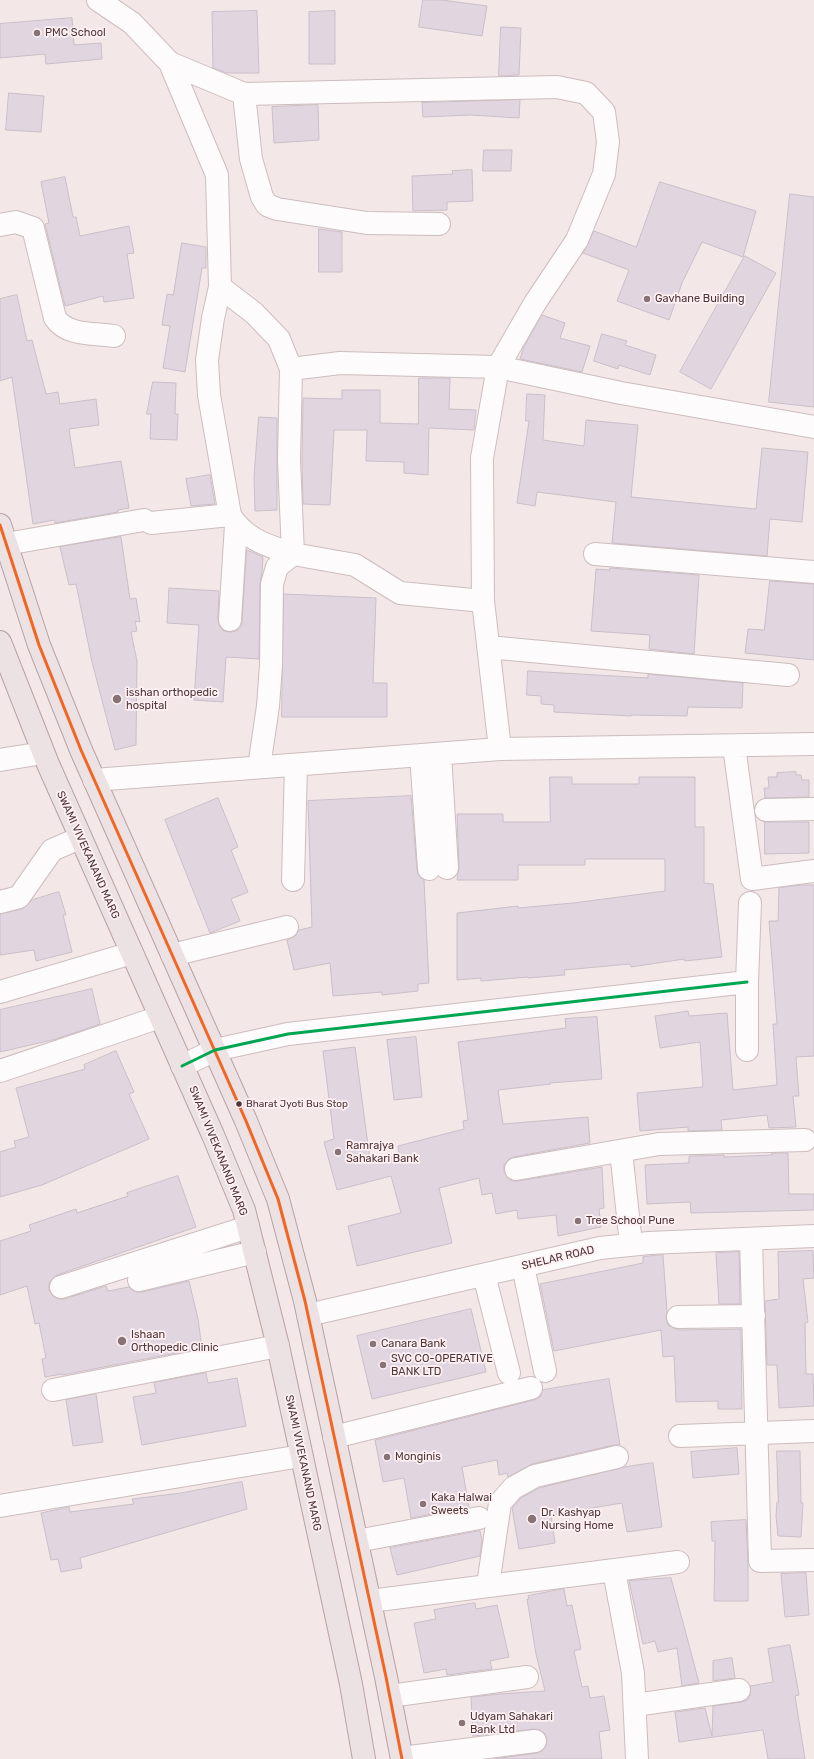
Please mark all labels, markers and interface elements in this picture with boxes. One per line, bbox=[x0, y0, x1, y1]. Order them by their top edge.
place label: PMC School bbox=[45, 26, 106, 40]
marker: PMC School bbox=[32, 28, 42, 38]
place label: Gavhane Building bbox=[655, 292, 745, 306]
marker: Gavhane Building bbox=[642, 294, 652, 304]
place label: isshan orthopedic hospital bbox=[126, 686, 218, 712]
marker: isshan orthopedic hospital bbox=[111, 693, 123, 705]
street label: SWAMI VIVEKANAND MARG bbox=[54, 789, 122, 921]
street label: SWAMI VIVEKANAND MARG bbox=[186, 1084, 250, 1218]
place label: Bharat Jyoti Bus Stop bbox=[246, 1098, 348, 1110]
marker: Bharat Jyoti Bus Stop bbox=[234, 1099, 244, 1109]
place label: Ramrajya Sahakari Bank bbox=[346, 1139, 419, 1165]
marker: Ramrajya Sahakari Bank bbox=[333, 1147, 343, 1157]
place label: Tree School Pune bbox=[586, 1214, 675, 1228]
marker: Tree School Pune bbox=[573, 1216, 583, 1226]
street label: SHELAR ROAD bbox=[520, 1243, 596, 1273]
place label: Ishaan Orthopedic Clinic bbox=[131, 1328, 219, 1354]
marker: Ishaan Orthopedic Clinic bbox=[116, 1335, 128, 1347]
place label: Canara Bank bbox=[381, 1337, 446, 1351]
marker: Canara Bank bbox=[368, 1339, 378, 1349]
place label: SVC CO-OPERATIVE BANK LTD bbox=[391, 1352, 493, 1378]
marker: SVC CO-OPERATIVE BANK LTD bbox=[378, 1360, 388, 1370]
street label: SWAMI VIVEKANAND MARG bbox=[282, 1394, 324, 1532]
place label: Monginis bbox=[395, 1450, 441, 1464]
marker: Monginis bbox=[382, 1452, 392, 1462]
place label: Kaka Halwai Sweets bbox=[431, 1491, 492, 1517]
marker: Kaka Halwai Sweets bbox=[418, 1499, 428, 1509]
place label: Dr. Kashyap Nursing Home bbox=[541, 1506, 614, 1532]
marker: Dr. Kashyap Nursing Home bbox=[526, 1513, 538, 1525]
place label: Udyam Sahakari Bank Ltd bbox=[470, 1710, 553, 1736]
marker: Udyam Sahakari Bank Ltd bbox=[457, 1718, 467, 1728]

